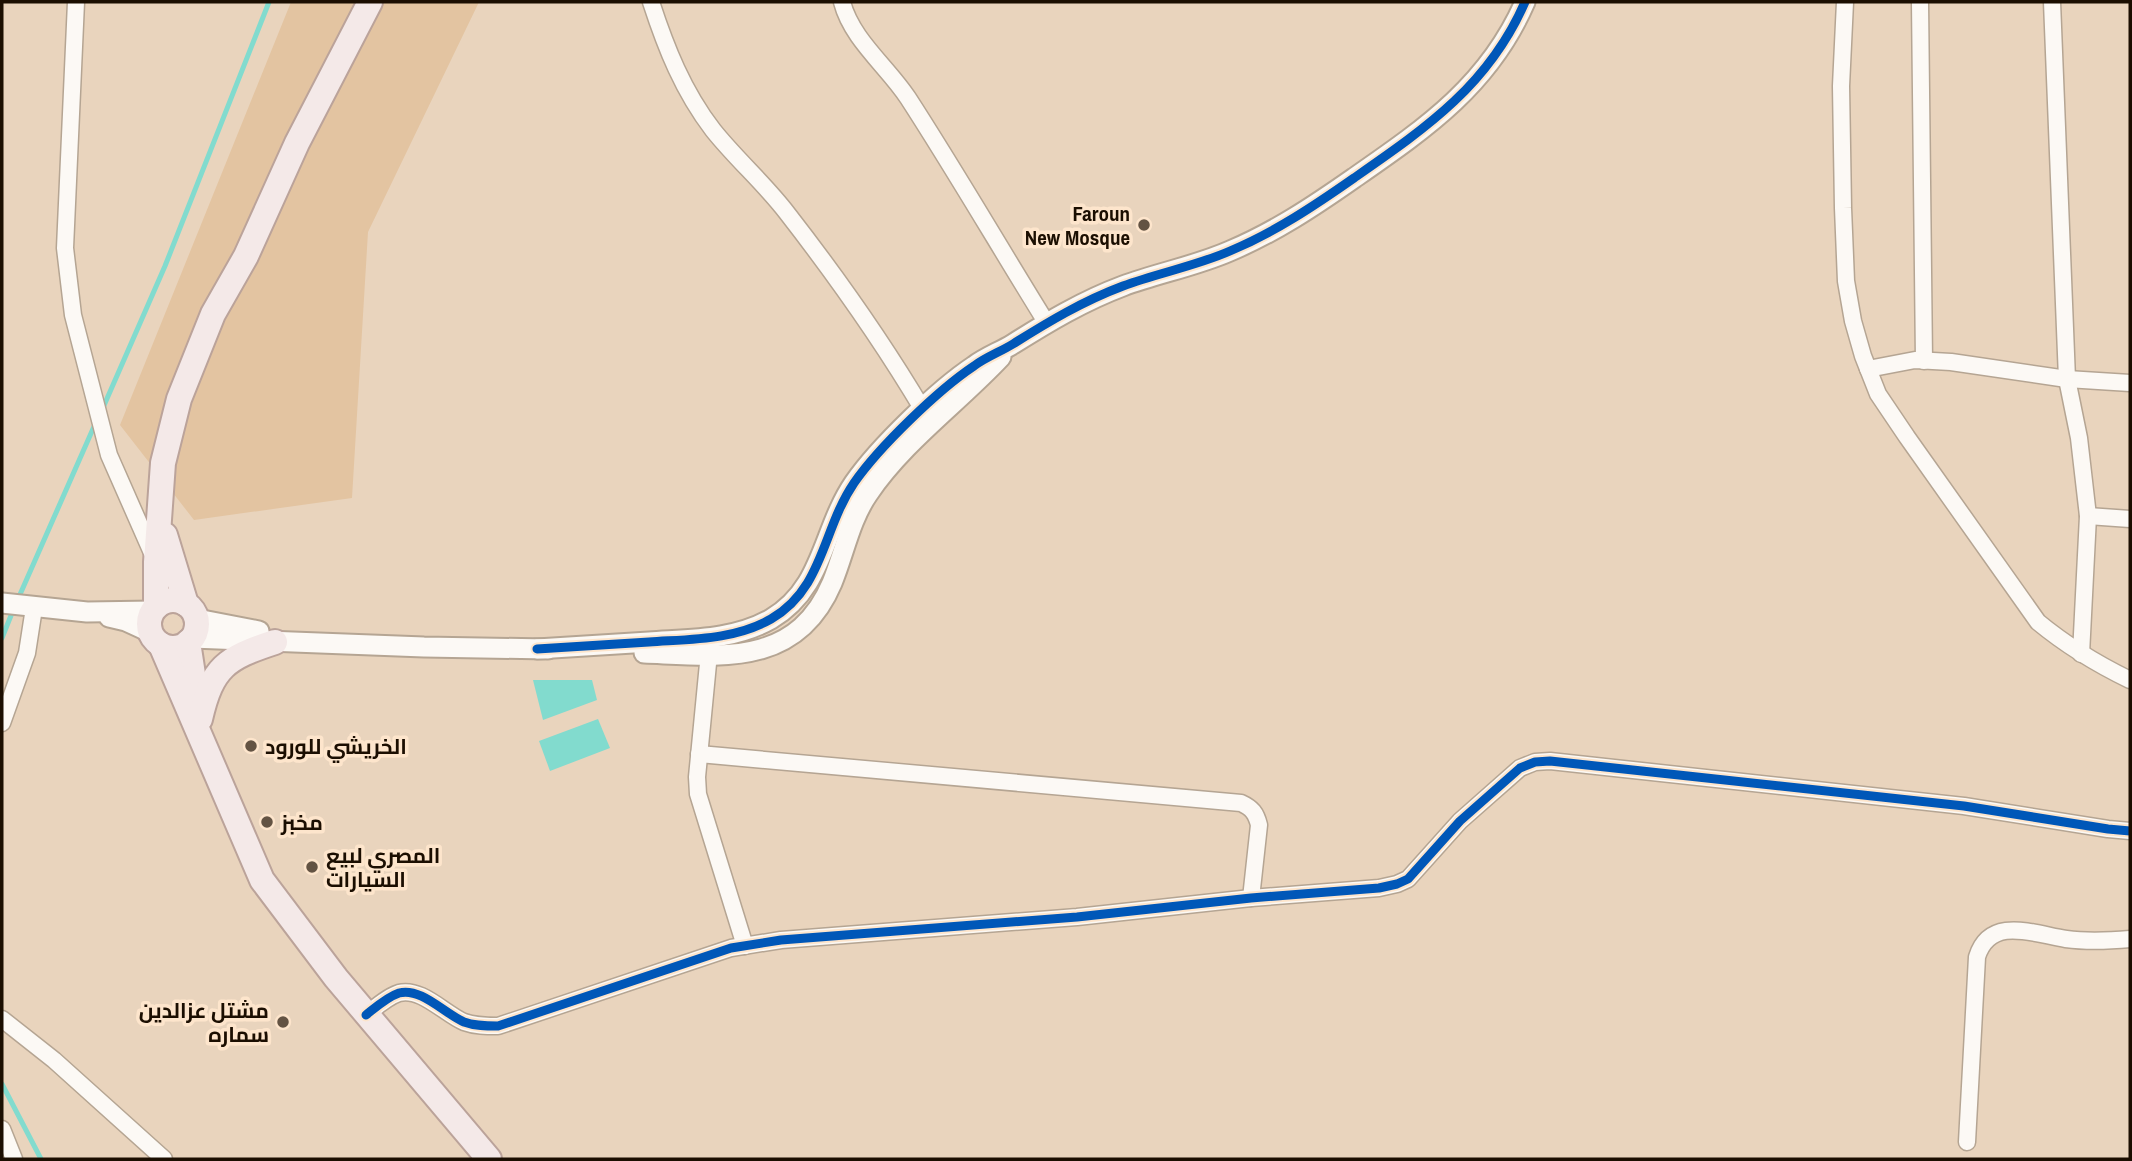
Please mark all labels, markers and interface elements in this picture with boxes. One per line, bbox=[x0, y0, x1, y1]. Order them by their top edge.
place label: Faroun New Mosque bbox=[1025, 199, 1130, 252]
marker: Faroun New Mosque bbox=[1136, 217, 1152, 233]
place label: الخريشي للورود bbox=[265, 732, 407, 763]
marker: الخريشي للورود bbox=[243, 738, 259, 754]
place label: مخبز bbox=[280, 808, 323, 837]
marker: مخبز bbox=[259, 814, 275, 830]
place label: المصري لبيع السيارات bbox=[326, 841, 440, 894]
marker: المصري لبيع السيارات bbox=[304, 859, 320, 875]
place label: مشتل عزالدين سماره bbox=[139, 996, 269, 1049]
marker: مشتل عزالدين سماره bbox=[275, 1014, 291, 1030]

